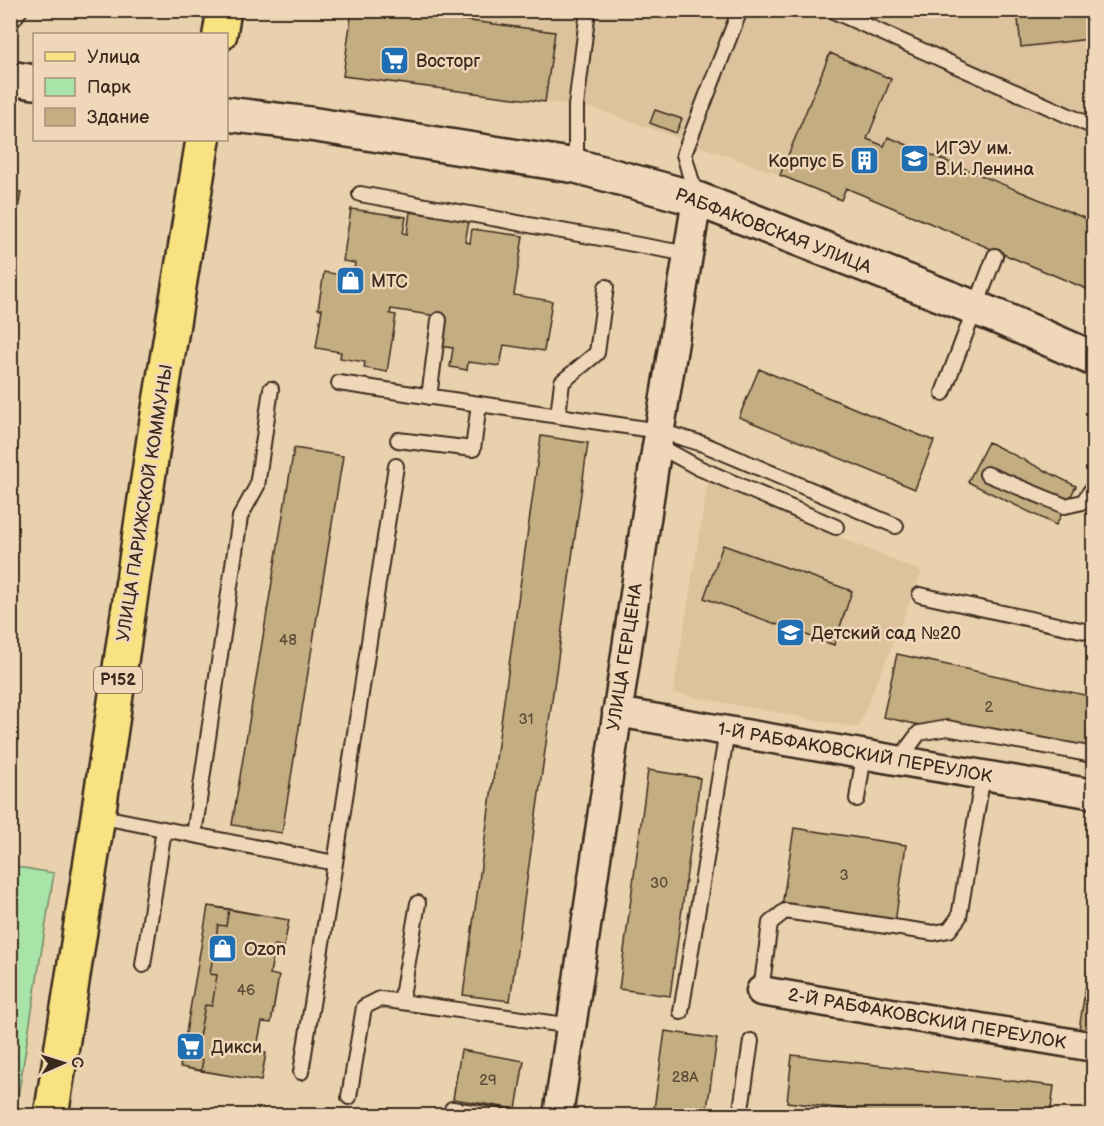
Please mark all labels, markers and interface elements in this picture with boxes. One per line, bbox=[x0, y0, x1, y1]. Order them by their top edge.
legend bbox=[33, 33, 228, 141]
supermarket icon: Восторг bbox=[379, 45, 411, 77]
text: Улица bbox=[87, 47, 141, 68]
place label: Восторг bbox=[416, 51, 480, 72]
text: Парк bbox=[87, 77, 131, 98]
text: Здание bbox=[87, 107, 149, 128]
place label: ИГЭУ им. В.И. Ленина bbox=[935, 138, 1035, 180]
school or university icon: ИГЭУ им. В.И. Ленина bbox=[898, 142, 930, 174]
building icon: Корпус Б bbox=[849, 145, 881, 177]
place label: Корпус Б bbox=[768, 151, 845, 172]
street label: РАБФАКОВСКАЯ УЛИЦА bbox=[672, 184, 874, 278]
shop icon: МТС bbox=[334, 265, 366, 297]
place label: МТС bbox=[371, 271, 408, 292]
street label: УЛИЦА ПАРИЖСКОЙ КОММУНЫ bbox=[113, 363, 177, 643]
street label: УЛИЦА ГЕРЦЕНА bbox=[603, 582, 647, 732]
school or university icon: Детский сад №20 bbox=[774, 617, 806, 649]
place label: Детский сад №20 bbox=[811, 623, 961, 644]
house number: 48 bbox=[279, 631, 297, 650]
road number: Р152 bbox=[94, 667, 142, 693]
house number: 2 bbox=[985, 698, 994, 717]
house number: 31 bbox=[518, 710, 534, 729]
street label: 1-Й РАБФАКОВСКИЙ ПЕРЕУЛОК bbox=[716, 719, 994, 788]
house number: 3 bbox=[839, 866, 849, 885]
house number: 30 bbox=[650, 874, 668, 893]
shop icon: Ozon bbox=[207, 933, 239, 965]
place label: Ozon bbox=[244, 939, 286, 960]
house number: 46 bbox=[237, 981, 255, 1000]
street label: 2-Й РАБФАКОВСКИЙ ПЕРЕУЛОК bbox=[786, 984, 1068, 1054]
supermarket icon: Дикси bbox=[174, 1031, 206, 1063]
north arrow bbox=[33, 1033, 93, 1093]
place label: Дикси bbox=[211, 1037, 262, 1058]
text: С bbox=[67, 1056, 86, 1068]
house number: 28А bbox=[672, 1068, 699, 1087]
house number: 29 bbox=[479, 1071, 497, 1090]

